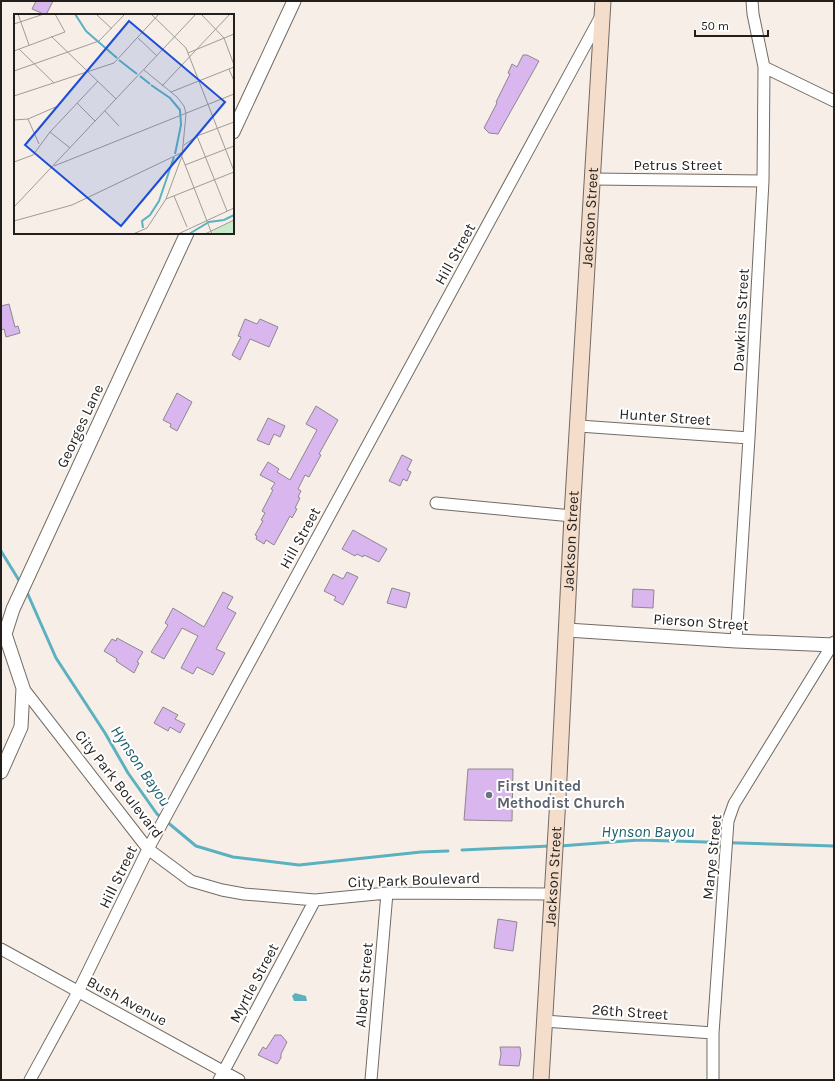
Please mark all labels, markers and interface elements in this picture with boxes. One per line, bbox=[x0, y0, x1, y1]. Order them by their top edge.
scale bar bbox=[695, 12, 768, 38]
inset map bbox=[14, 14, 234, 234]
text: 50 m bbox=[701, 19, 729, 33]
street label: Petrus Street bbox=[634, 156, 723, 174]
street label: Jackson Street bbox=[578, 166, 602, 268]
street label: Hill Street bbox=[431, 220, 479, 288]
street label: Dawkins Street bbox=[729, 267, 753, 372]
street label: Georges Lane bbox=[53, 381, 107, 471]
street label: Hunter Street bbox=[619, 405, 712, 429]
street label: Jackson Street bbox=[559, 490, 583, 591]
street label: Hill Street bbox=[276, 504, 324, 572]
street label: Pierson Street bbox=[653, 610, 750, 634]
water label: Hynson Bayou bbox=[107, 722, 175, 810]
street label: City Park Boulevard bbox=[71, 726, 167, 842]
place label: First United Methodist Church bbox=[497, 777, 625, 812]
marker: First United Methodist Church bbox=[484, 790, 494, 800]
street label: Marye Street bbox=[699, 813, 725, 901]
water label: Hynson Bayou bbox=[601, 822, 695, 841]
street label: Jackson Street bbox=[541, 825, 565, 927]
street label: Hill Street bbox=[95, 842, 141, 911]
street label: City Park Boulevard bbox=[347, 869, 481, 891]
street label: Myrtle Street bbox=[226, 940, 283, 1026]
street label: Albert Street bbox=[351, 941, 377, 1028]
street label: Bush Avenue bbox=[84, 972, 170, 1030]
street label: 26th Street bbox=[591, 1000, 669, 1024]

